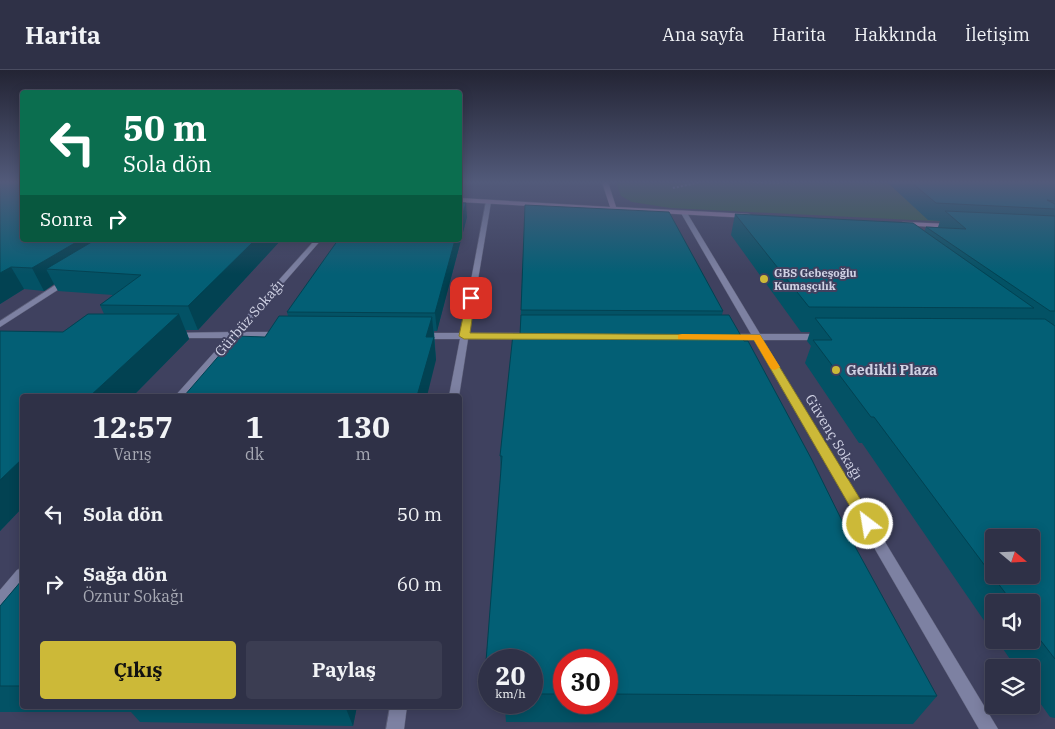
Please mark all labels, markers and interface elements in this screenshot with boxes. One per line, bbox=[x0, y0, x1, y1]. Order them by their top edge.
text: Harita bbox=[25, 19, 101, 51]
text: Ana sayfa bbox=[662, 23, 744, 46]
text: Harita bbox=[772, 23, 826, 46]
text: Hakkında bbox=[854, 23, 937, 46]
text: İletişim bbox=[965, 23, 1030, 46]
text: 50 m bbox=[123, 105, 207, 151]
icon: left bbox=[40, 110, 105, 175]
text: Sola dön bbox=[123, 149, 212, 178]
icon: right bbox=[103, 205, 131, 233]
text: Sonra bbox=[40, 207, 93, 231]
place label: GBS Gebeşoğlu Kumaşçılık bbox=[774, 266, 857, 293]
marker: GBS Gebeşoğlu Kumaşçılık bbox=[758, 273, 770, 285]
street label: Gürbüz Sokağı bbox=[211, 276, 287, 360]
pin bbox=[450, 277, 492, 319]
icon: arrive bbox=[457, 284, 485, 312]
place label: Gedikli Plaza bbox=[846, 361, 937, 379]
marker: Gedikli Plaza bbox=[830, 364, 842, 376]
street label: Güvenç Sokağı bbox=[801, 391, 867, 483]
text: 12:57 bbox=[92, 407, 173, 446]
text: 1 bbox=[246, 407, 264, 446]
text: 130 bbox=[336, 407, 390, 446]
text: Varış bbox=[113, 444, 152, 464]
text: dk bbox=[245, 444, 264, 464]
text: m bbox=[355, 444, 371, 464]
position arrow bbox=[841, 497, 893, 549]
icon: left bbox=[40, 500, 68, 528]
text: Sola dön bbox=[83, 502, 163, 526]
text: 50 m bbox=[397, 502, 442, 526]
north arrow bbox=[985, 529, 1040, 584]
map controls bbox=[985, 529, 1040, 714]
text: Sağa dön bbox=[83, 562, 167, 586]
icon: right bbox=[40, 570, 68, 598]
text: 60 m bbox=[397, 572, 442, 596]
text: Öznur Sokağı bbox=[83, 586, 184, 606]
button: sound bbox=[985, 594, 1040, 649]
button: Çıkış bbox=[40, 641, 236, 699]
button: Paylaş bbox=[246, 641, 442, 699]
speed limit sign: 30 bbox=[553, 649, 618, 714]
text: 20 bbox=[495, 659, 526, 692]
button: layers bbox=[985, 659, 1040, 714]
text: km/h bbox=[495, 686, 526, 701]

